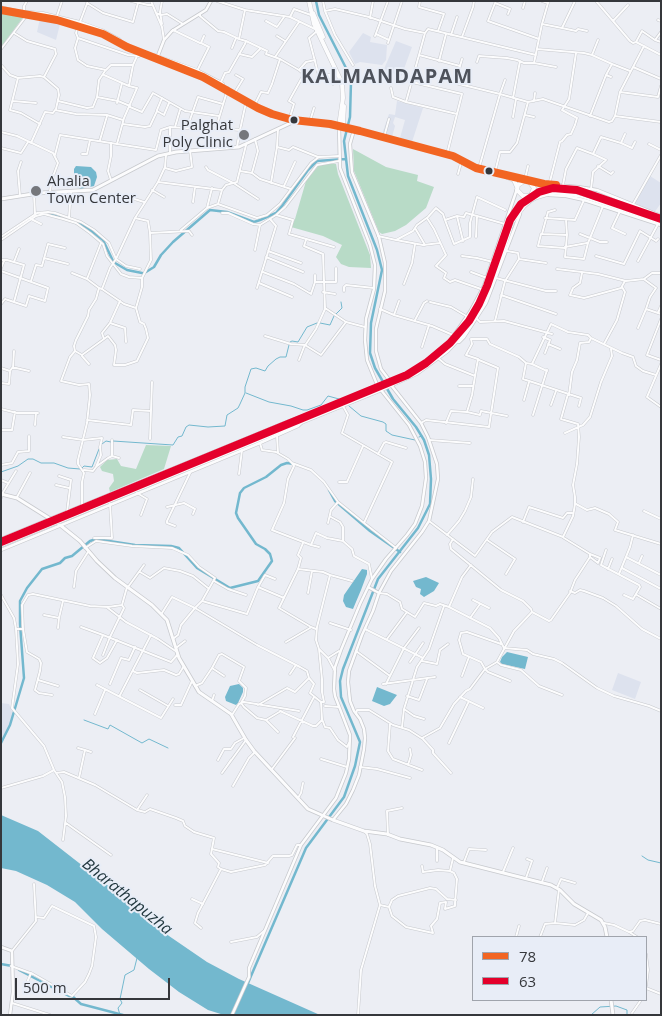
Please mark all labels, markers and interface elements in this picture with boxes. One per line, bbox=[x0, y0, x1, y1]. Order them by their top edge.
district label: KALMANDAPAM bbox=[300, 65, 474, 89]
unlabelled marker bbox=[289, 115, 299, 125]
place label: Palghat Poly Clinic bbox=[163, 117, 233, 152]
marker: Palghat Poly Clinic bbox=[237, 128, 251, 142]
unlabelled marker bbox=[484, 166, 494, 176]
place label: Ahalia Town Center bbox=[47, 173, 136, 208]
marker: Ahalia Town Center bbox=[29, 184, 43, 198]
water label: Bharathapuzha bbox=[78, 855, 176, 939]
legend bbox=[472, 936, 647, 1001]
text: 78 bbox=[519, 946, 536, 966]
scale bar bbox=[18, 968, 172, 1000]
text: 63 bbox=[519, 971, 536, 991]
text: 500 m bbox=[23, 977, 67, 997]

